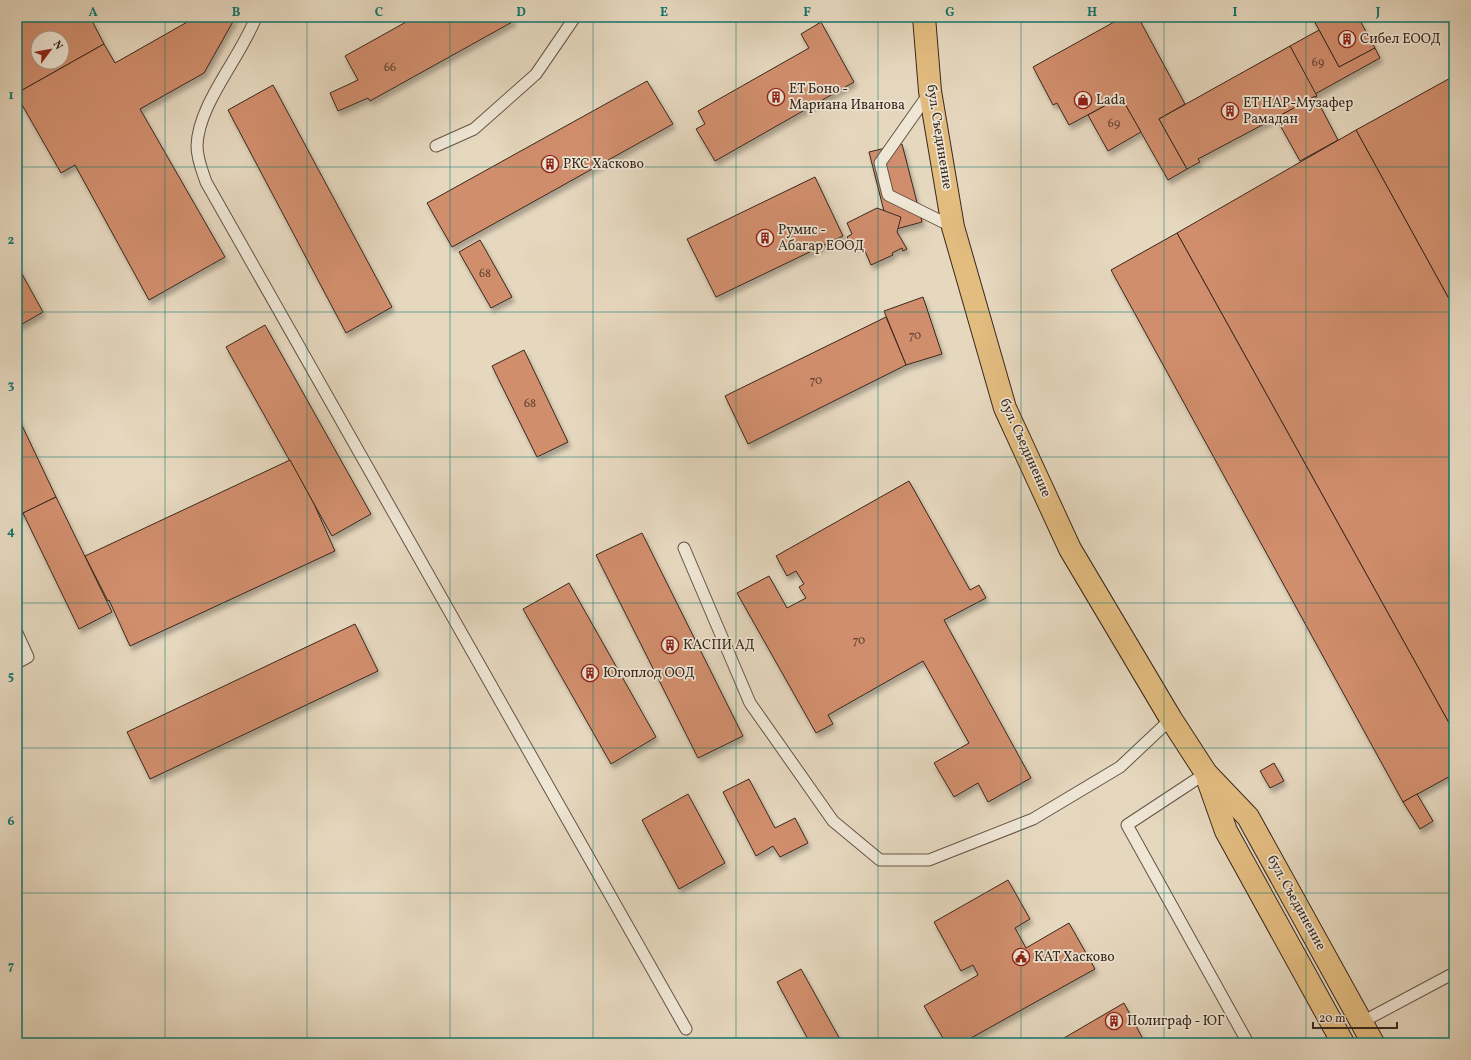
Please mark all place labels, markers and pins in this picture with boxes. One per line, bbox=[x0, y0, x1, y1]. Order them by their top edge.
building icon: Сибел ЕООД bbox=[1337, 29, 1357, 49]
place label: Сибел ЕООД bbox=[1360, 30, 1441, 49]
place label: ЕТ Боно - Мариана Иванова bbox=[789, 80, 905, 115]
building icon: ЕТ Боно - Мариана Иванова bbox=[766, 87, 786, 107]
shop icon: Lada bbox=[1073, 90, 1093, 110]
place label: Lada bbox=[1096, 91, 1126, 110]
place label: ЕТ НАР-Музафер Рамадан bbox=[1243, 94, 1353, 129]
building icon: ЕТ НАР-Музафер Рамадан bbox=[1220, 101, 1240, 121]
building icon: РКС Хасково bbox=[540, 154, 560, 174]
place label: РКС Хасково bbox=[563, 155, 644, 174]
place label: Румис - Абагар ЕООД bbox=[778, 221, 864, 256]
building icon: Румис - Абагар ЕООД bbox=[755, 228, 775, 248]
building icon: КАСПИ АД bbox=[660, 635, 680, 655]
place label: КАСПИ АД bbox=[683, 636, 755, 655]
building icon: Югоплод ООД bbox=[580, 663, 600, 683]
place label: Югоплод ООД bbox=[603, 664, 695, 683]
public building icon: КАТ Хасково bbox=[1011, 947, 1031, 967]
place label: КАТ Хасково bbox=[1034, 948, 1115, 967]
building icon: Полиграф - ЮГ bbox=[1104, 1011, 1124, 1031]
place label: Полиграф - ЮГ bbox=[1127, 1012, 1225, 1031]

